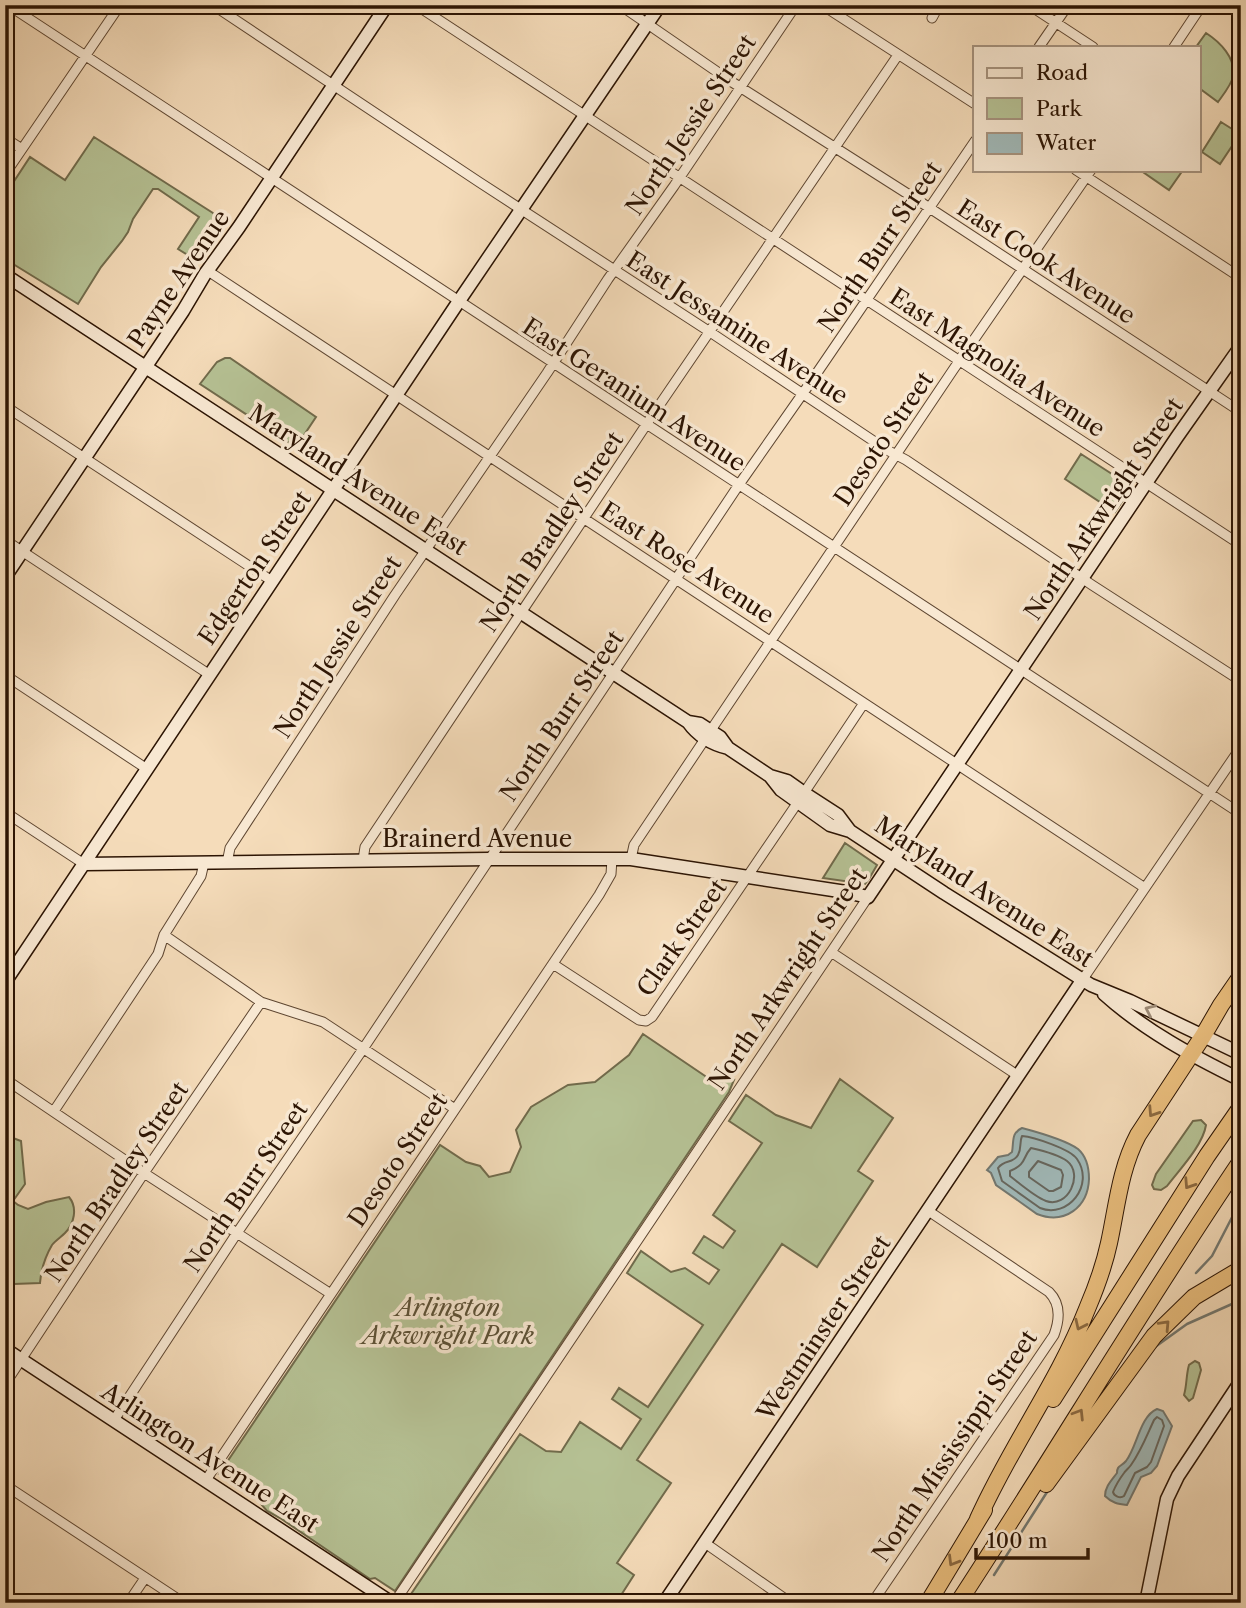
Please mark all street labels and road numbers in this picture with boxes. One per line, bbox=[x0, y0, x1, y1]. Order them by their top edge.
street label: North Jessie Street bbox=[619, 28, 762, 221]
street label: North Burr Street bbox=[812, 155, 948, 338]
street label: East Cook Avenue bbox=[952, 193, 1141, 330]
street label: Payne Avenue bbox=[122, 204, 235, 353]
street label: East Jessamine Avenue bbox=[621, 245, 854, 410]
street label: East Magnolia Avenue bbox=[884, 282, 1110, 443]
street label: East Geranium Avenue bbox=[517, 312, 751, 478]
street label: Desoto Street bbox=[828, 366, 939, 511]
street label: North Arkwright Street bbox=[1018, 392, 1189, 625]
street label: Maryland Avenue East bbox=[244, 398, 473, 561]
street label: North Bradley Street bbox=[474, 426, 630, 637]
street label: Edgerton Street bbox=[192, 485, 317, 650]
street label: East Rose Avenue bbox=[595, 496, 780, 630]
street label: North Jessie Street bbox=[268, 550, 408, 743]
street label: North Burr Street bbox=[494, 624, 630, 807]
street label: Maryland Avenue East bbox=[870, 810, 1099, 973]
street label: Brainerd Avenue bbox=[382, 824, 572, 853]
street label: North Arkwright Street bbox=[702, 862, 873, 1095]
street label: Clark Street bbox=[631, 873, 733, 1002]
street label: North Bradley Street bbox=[39, 1076, 195, 1287]
street label: Desoto Street bbox=[342, 1087, 453, 1232]
street label: North Burr Street bbox=[178, 1095, 314, 1278]
street label: Westminster Street bbox=[750, 1229, 897, 1427]
street label: North Mississippi Street bbox=[866, 1324, 1043, 1567]
street label: Arlington Avenue East bbox=[95, 1376, 325, 1539]

